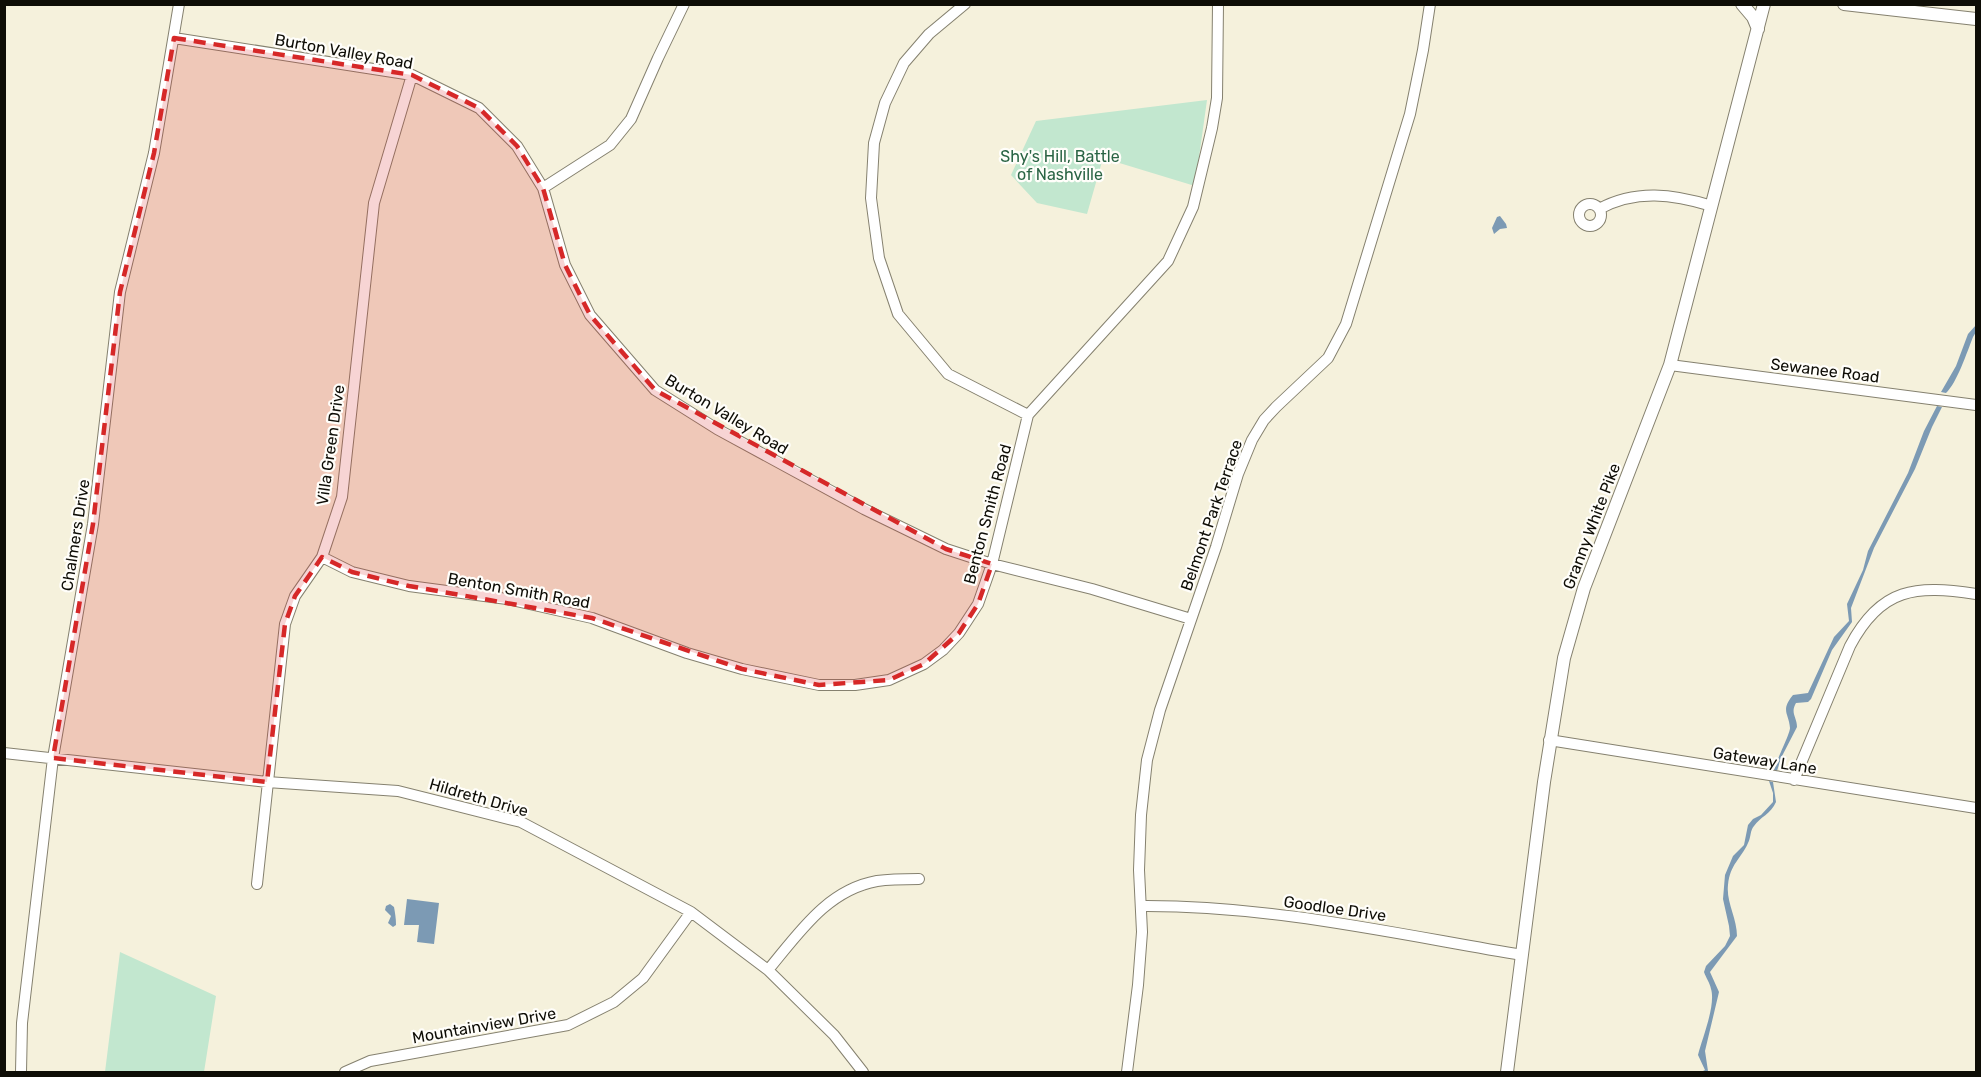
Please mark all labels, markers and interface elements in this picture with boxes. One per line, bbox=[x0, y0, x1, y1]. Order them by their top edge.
street label: Burton Valley Road bbox=[273, 30, 415, 73]
park label: Shy's Hill, Battle of Nashville bbox=[1000, 147, 1120, 184]
street label: Sewanee Road bbox=[1769, 354, 1880, 387]
street label: Burton Valley Road bbox=[662, 370, 792, 459]
street label: Villa Green Drive bbox=[313, 383, 348, 507]
street label: Belmont Park Terrace bbox=[1177, 437, 1246, 593]
street label: Benton Smith Road bbox=[960, 442, 1015, 586]
street label: Granny White Pike bbox=[1559, 460, 1624, 592]
street label: Chalmers Drive bbox=[57, 478, 94, 592]
street label: Benton Smith Road bbox=[446, 569, 592, 612]
street label: Gateway Lane bbox=[1712, 743, 1818, 778]
street label: Hildreth Drive bbox=[427, 774, 531, 821]
street label: Goodloe Drive bbox=[1282, 892, 1387, 925]
street label: Mountainview Drive bbox=[411, 1003, 558, 1048]

